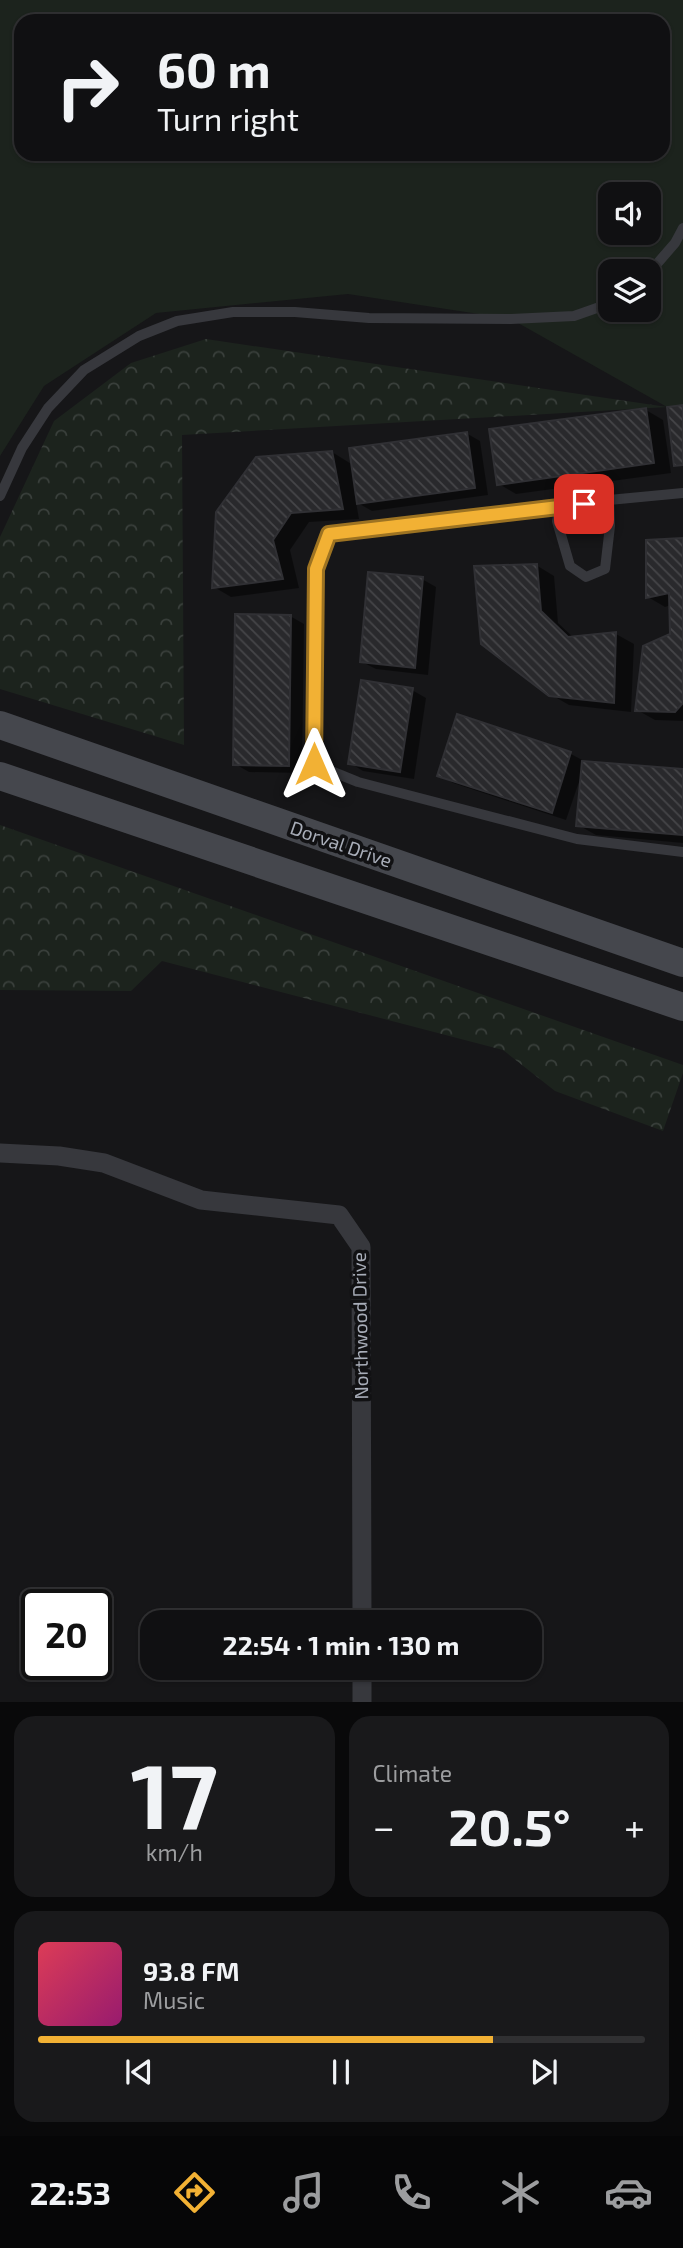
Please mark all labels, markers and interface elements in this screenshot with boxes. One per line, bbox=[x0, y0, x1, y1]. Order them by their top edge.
text: 60 m bbox=[157, 39, 271, 98]
icon: right bbox=[42, 42, 133, 133]
text: Turn right bbox=[157, 99, 299, 137]
map controls bbox=[598, 182, 661, 322]
button: sound bbox=[598, 182, 661, 245]
button: layers bbox=[598, 259, 661, 322]
pin bbox=[554, 474, 614, 534]
icon: arrive bbox=[565, 485, 603, 523]
position arrow bbox=[277, 727, 351, 801]
street label: Dorval Drive bbox=[287, 815, 395, 872]
street label: Northwood Drive bbox=[347, 1252, 372, 1400]
speed limit sign: 20 bbox=[21, 1589, 112, 1680]
text: 22:54 · 1 min · 130 m bbox=[223, 1629, 459, 1660]
text: 17 bbox=[131, 1738, 218, 1847]
text: Climate bbox=[373, 1759, 452, 1787]
text: 20.5° bbox=[448, 1794, 571, 1856]
text: − bbox=[373, 1803, 395, 1849]
text: + bbox=[624, 1803, 645, 1849]
text: km/h bbox=[146, 1838, 203, 1866]
text: 93.8 FM bbox=[143, 1955, 240, 1986]
text: Music bbox=[143, 1986, 205, 2014]
icon: previous bbox=[120, 2053, 158, 2091]
icon: pause bbox=[322, 2053, 360, 2091]
icon: next bbox=[525, 2053, 563, 2091]
icon: directions bbox=[170, 2168, 219, 2217]
icon: music bbox=[279, 2168, 328, 2217]
icon: phone bbox=[387, 2168, 436, 2217]
icon: climate bbox=[496, 2168, 545, 2217]
icon: car bbox=[604, 2168, 653, 2217]
text: 22:53 bbox=[30, 2173, 111, 2211]

